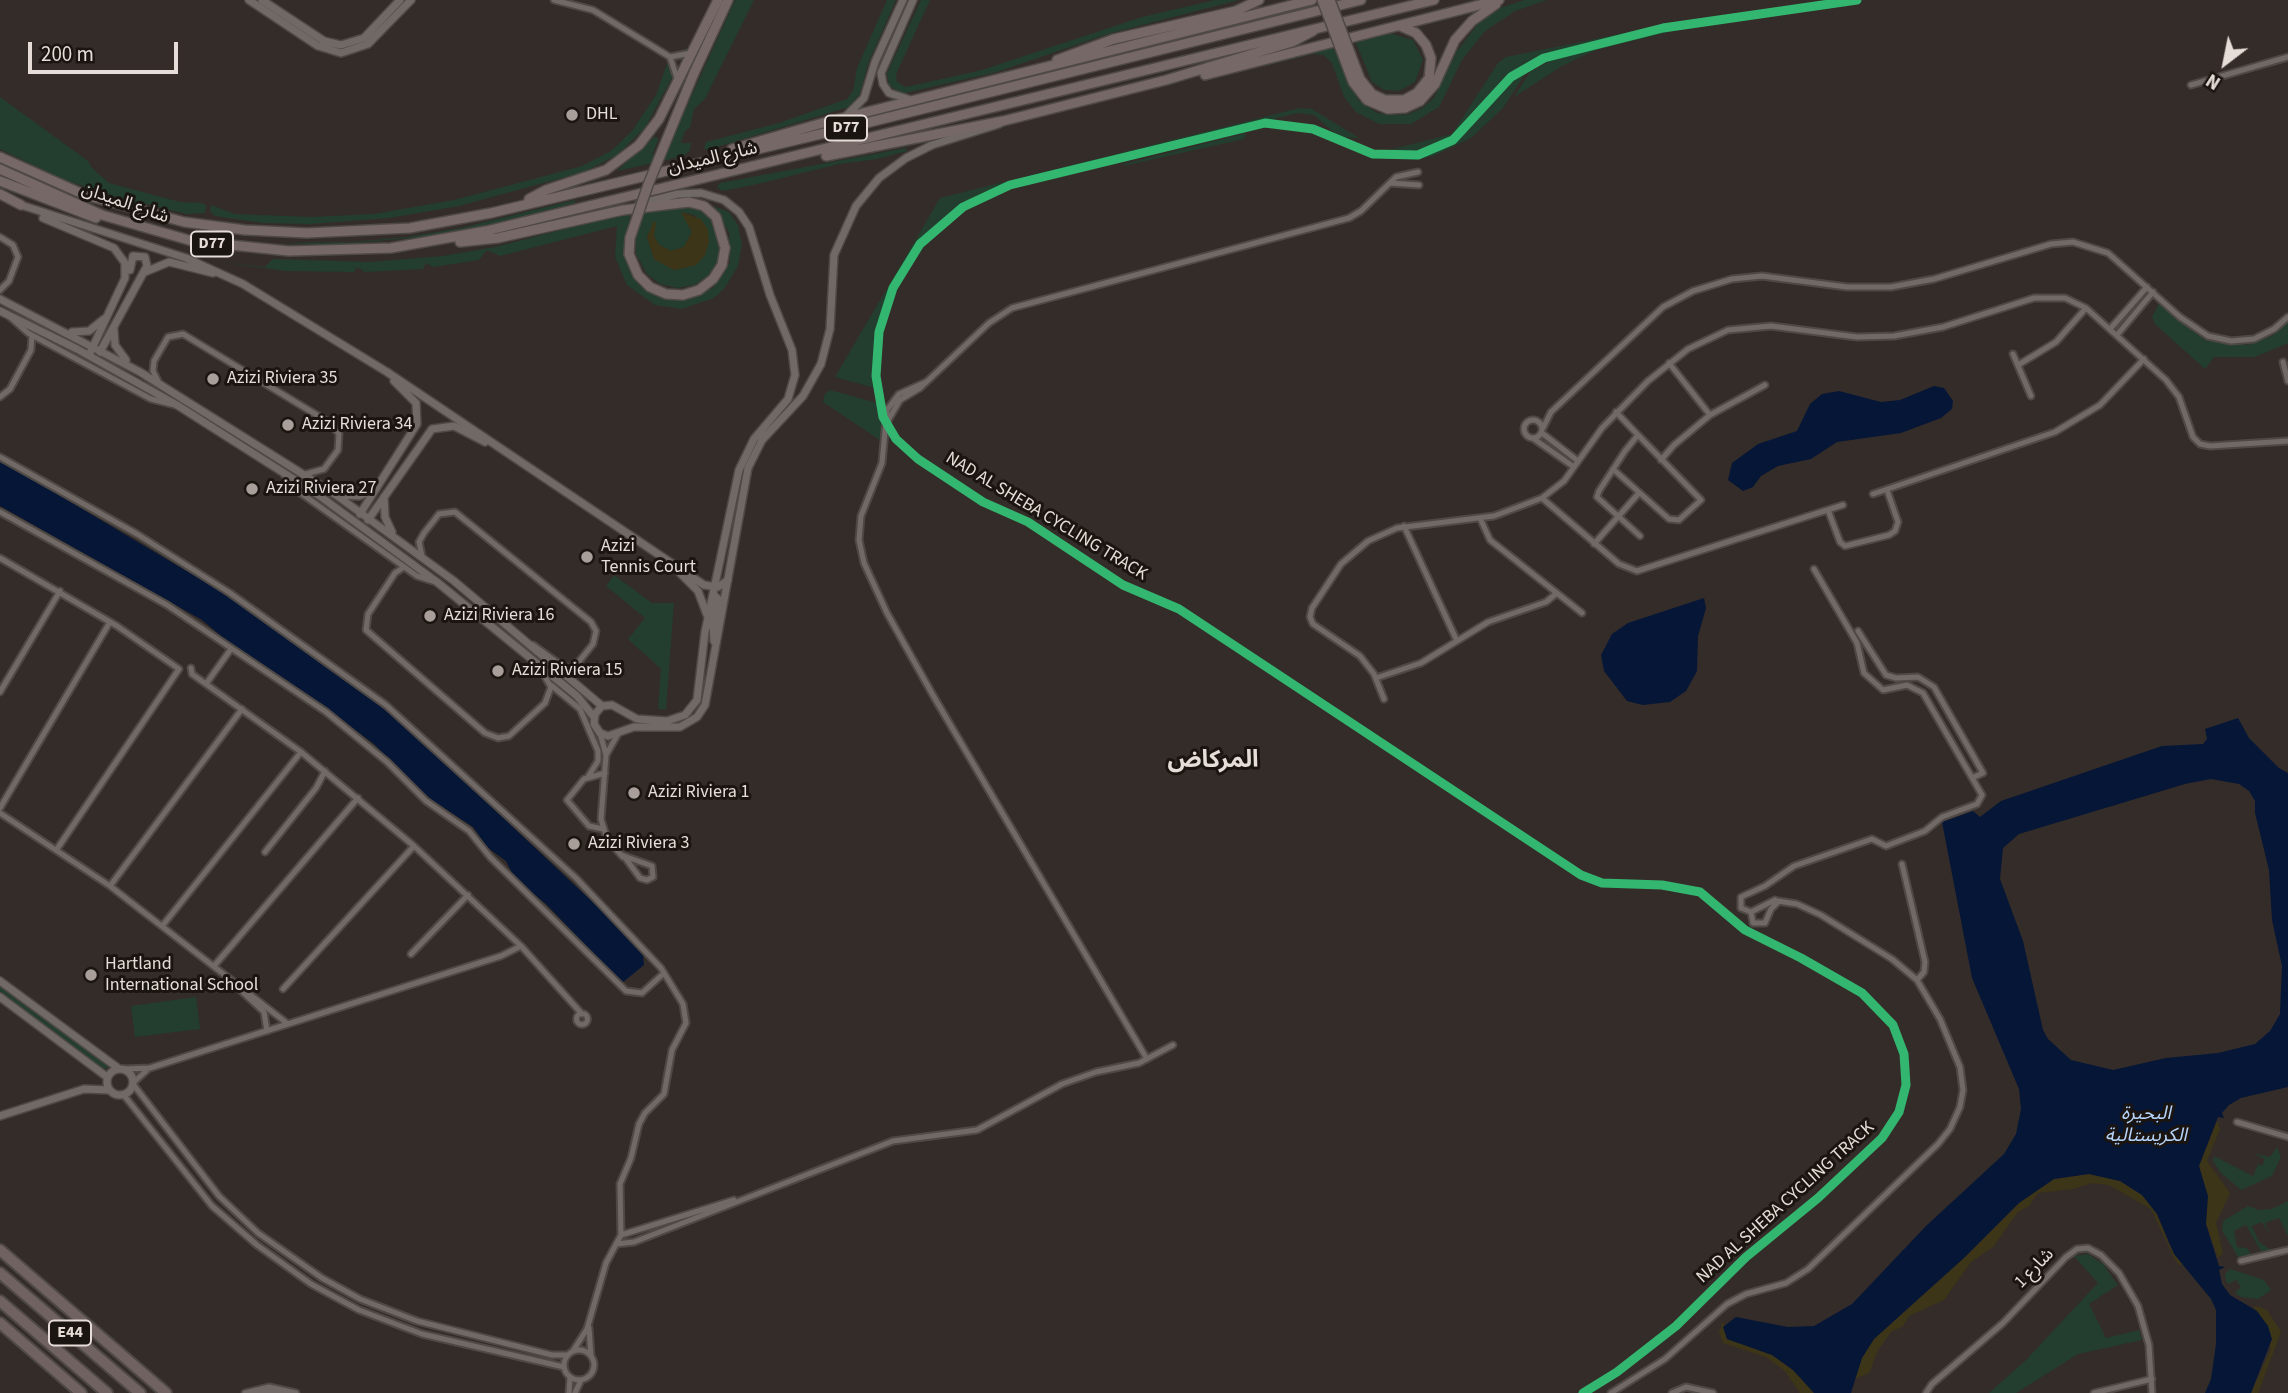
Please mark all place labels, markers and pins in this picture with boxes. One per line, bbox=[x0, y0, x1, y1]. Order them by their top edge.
place label: DHL bbox=[586, 104, 618, 126]
marker: DHL bbox=[564, 107, 580, 123]
place label: Azizi Riviera 35 bbox=[227, 368, 337, 390]
marker: Azizi Riviera 35 bbox=[205, 371, 221, 387]
place label: Azizi Riviera 34 bbox=[302, 414, 412, 436]
marker: Azizi Riviera 34 bbox=[280, 417, 296, 433]
place label: Azizi Riviera 27 bbox=[266, 478, 376, 500]
marker: Azizi Riviera 27 bbox=[244, 481, 260, 497]
place label: Azizi Tennis Court bbox=[601, 536, 696, 578]
marker: Azizi Tennis Court bbox=[579, 549, 595, 565]
place label: Azizi Riviera 16 bbox=[444, 605, 554, 627]
marker: Azizi Riviera 16 bbox=[422, 608, 438, 624]
place label: Azizi Riviera 15 bbox=[512, 660, 622, 682]
marker: Azizi Riviera 15 bbox=[490, 663, 506, 679]
place label: Azizi Riviera 1 bbox=[648, 782, 749, 804]
marker: Azizi Riviera 1 bbox=[626, 785, 642, 801]
place label: Azizi Riviera 3 bbox=[588, 833, 689, 855]
marker: Azizi Riviera 3 bbox=[566, 836, 582, 852]
place label: Hartland International School bbox=[105, 954, 258, 996]
marker: Hartland International School bbox=[83, 967, 99, 983]

